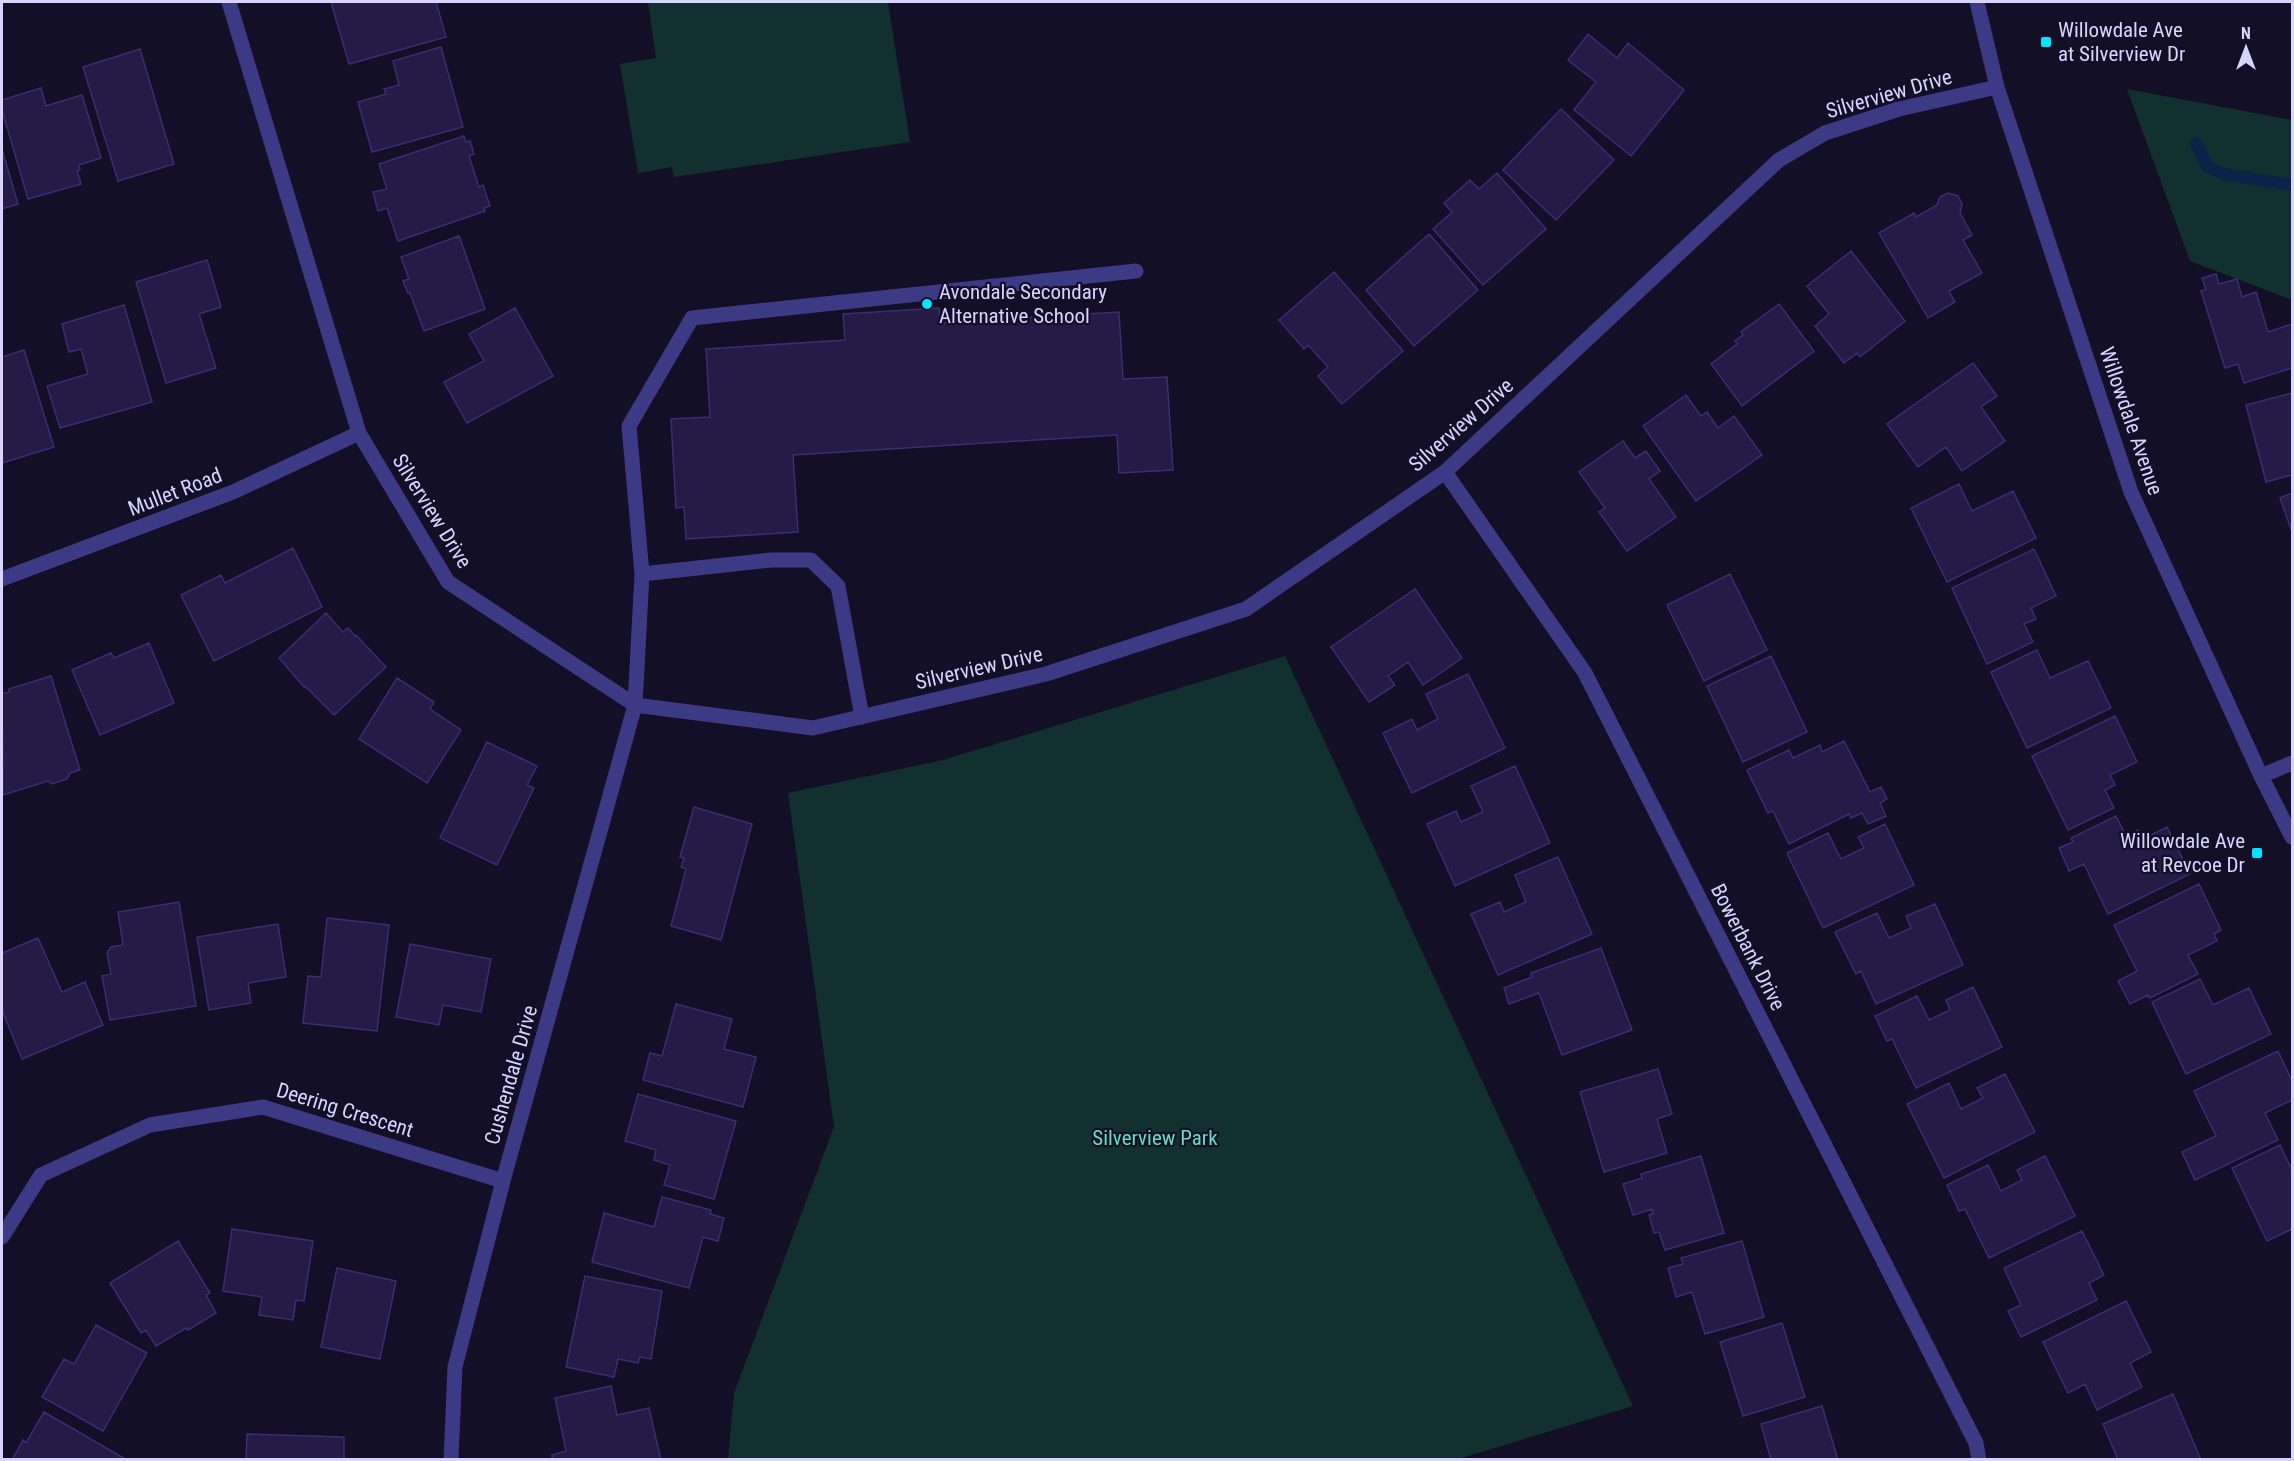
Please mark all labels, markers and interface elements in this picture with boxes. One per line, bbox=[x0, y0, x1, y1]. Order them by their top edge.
place label: Willowdale Ave at Silverview Dr bbox=[2058, 18, 2185, 66]
north arrow bbox=[2216, 18, 2276, 78]
text: N bbox=[2241, 24, 2251, 43]
marker: Willowdale Ave at Silverview Dr bbox=[2039, 35, 2053, 49]
street label: Silverview Drive bbox=[1823, 65, 1955, 123]
place label: Avondale Secondary Alternative School bbox=[939, 280, 1107, 328]
marker: Avondale Secondary Alternative School bbox=[920, 297, 934, 311]
street label: Willowdale Avenue bbox=[2094, 344, 2168, 498]
street label: Silverview Drive bbox=[1404, 373, 1518, 477]
street label: Silverview Drive bbox=[387, 450, 477, 573]
street label: Mullet Road bbox=[125, 463, 225, 521]
street label: Silverview Drive bbox=[913, 642, 1045, 694]
place label: Willowdale Ave at Revcoe Dr bbox=[2120, 829, 2245, 877]
marker: Willowdale Ave at Revcoe Dr bbox=[2250, 846, 2264, 860]
street label: Bowerbank Drive bbox=[1706, 880, 1790, 1014]
street label: Cushendale Drive bbox=[480, 1003, 542, 1147]
street label: Deering Crescent bbox=[274, 1078, 416, 1142]
park label: Silverview Park bbox=[1092, 1126, 1218, 1150]

